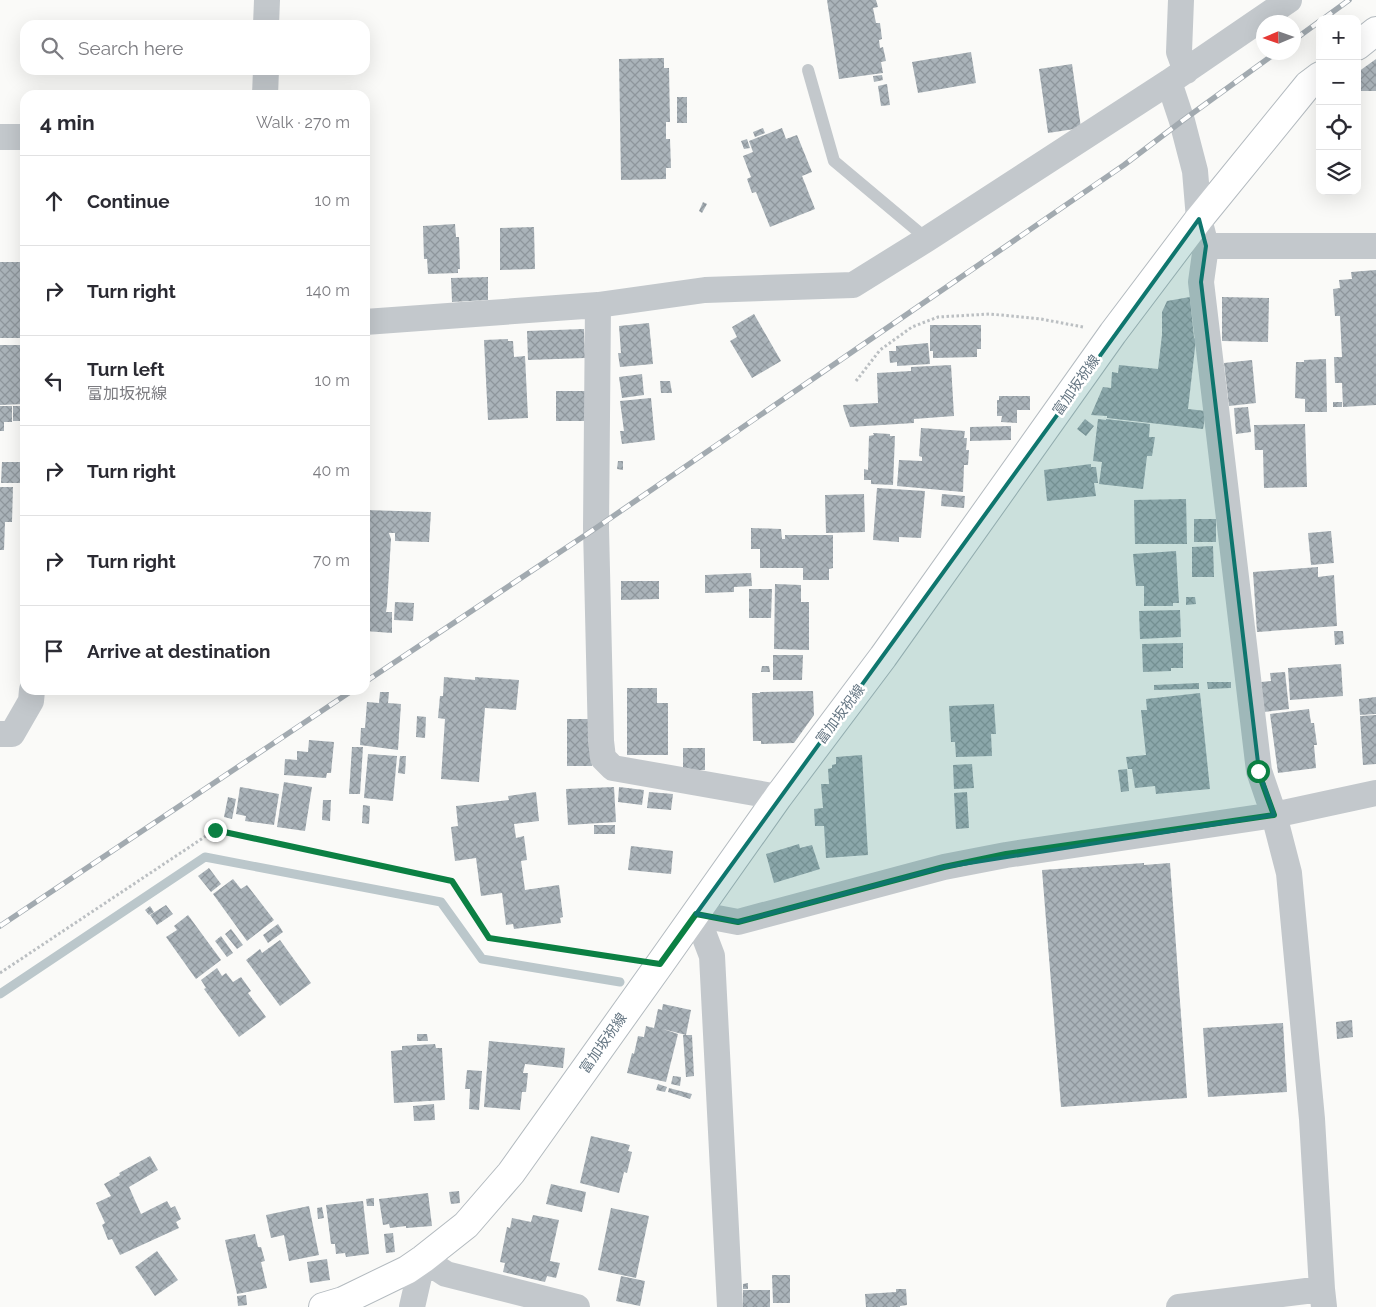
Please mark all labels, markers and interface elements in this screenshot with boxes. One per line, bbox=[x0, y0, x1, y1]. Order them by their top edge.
north arrow bbox=[1256, 15, 1301, 60]
map controls bbox=[1316, 15, 1361, 195]
button: + bbox=[1316, 15, 1361, 60]
search box bbox=[20, 20, 370, 75]
icon: search bbox=[38, 34, 66, 62]
text: Search here bbox=[78, 37, 184, 59]
button: − bbox=[1316, 60, 1361, 105]
button: locate bbox=[1316, 105, 1361, 150]
text: 4 min bbox=[40, 110, 95, 135]
text: Walk · 270 m bbox=[256, 113, 350, 132]
button: layers bbox=[1316, 150, 1361, 195]
icon: ahead bbox=[40, 187, 68, 215]
text: Continue bbox=[87, 190, 170, 212]
text: 10 m bbox=[315, 191, 350, 210]
icon: right bbox=[40, 277, 68, 305]
text: Turn right bbox=[87, 280, 176, 302]
text: 140 m bbox=[306, 281, 350, 300]
street label: 富加坂祝線 bbox=[1049, 352, 1103, 418]
text: Turn left bbox=[87, 358, 164, 380]
icon: left bbox=[40, 367, 68, 395]
text: 10 m bbox=[315, 371, 350, 390]
text: 富加坂祝線 bbox=[87, 384, 167, 403]
icon: right bbox=[40, 457, 68, 485]
text: Turn right bbox=[87, 460, 176, 482]
text: 40 m bbox=[313, 461, 350, 480]
icon: right bbox=[40, 547, 68, 575]
text: Turn right bbox=[87, 550, 176, 572]
text: 70 m bbox=[313, 551, 350, 570]
icon: arrive bbox=[40, 637, 68, 665]
text: Arrive at destination bbox=[87, 640, 271, 662]
street label: 富加坂祝線 bbox=[813, 681, 867, 747]
route start bbox=[1247, 760, 1270, 783]
route end bbox=[204, 819, 227, 842]
street label: 富加坂祝線 bbox=[576, 1010, 630, 1076]

